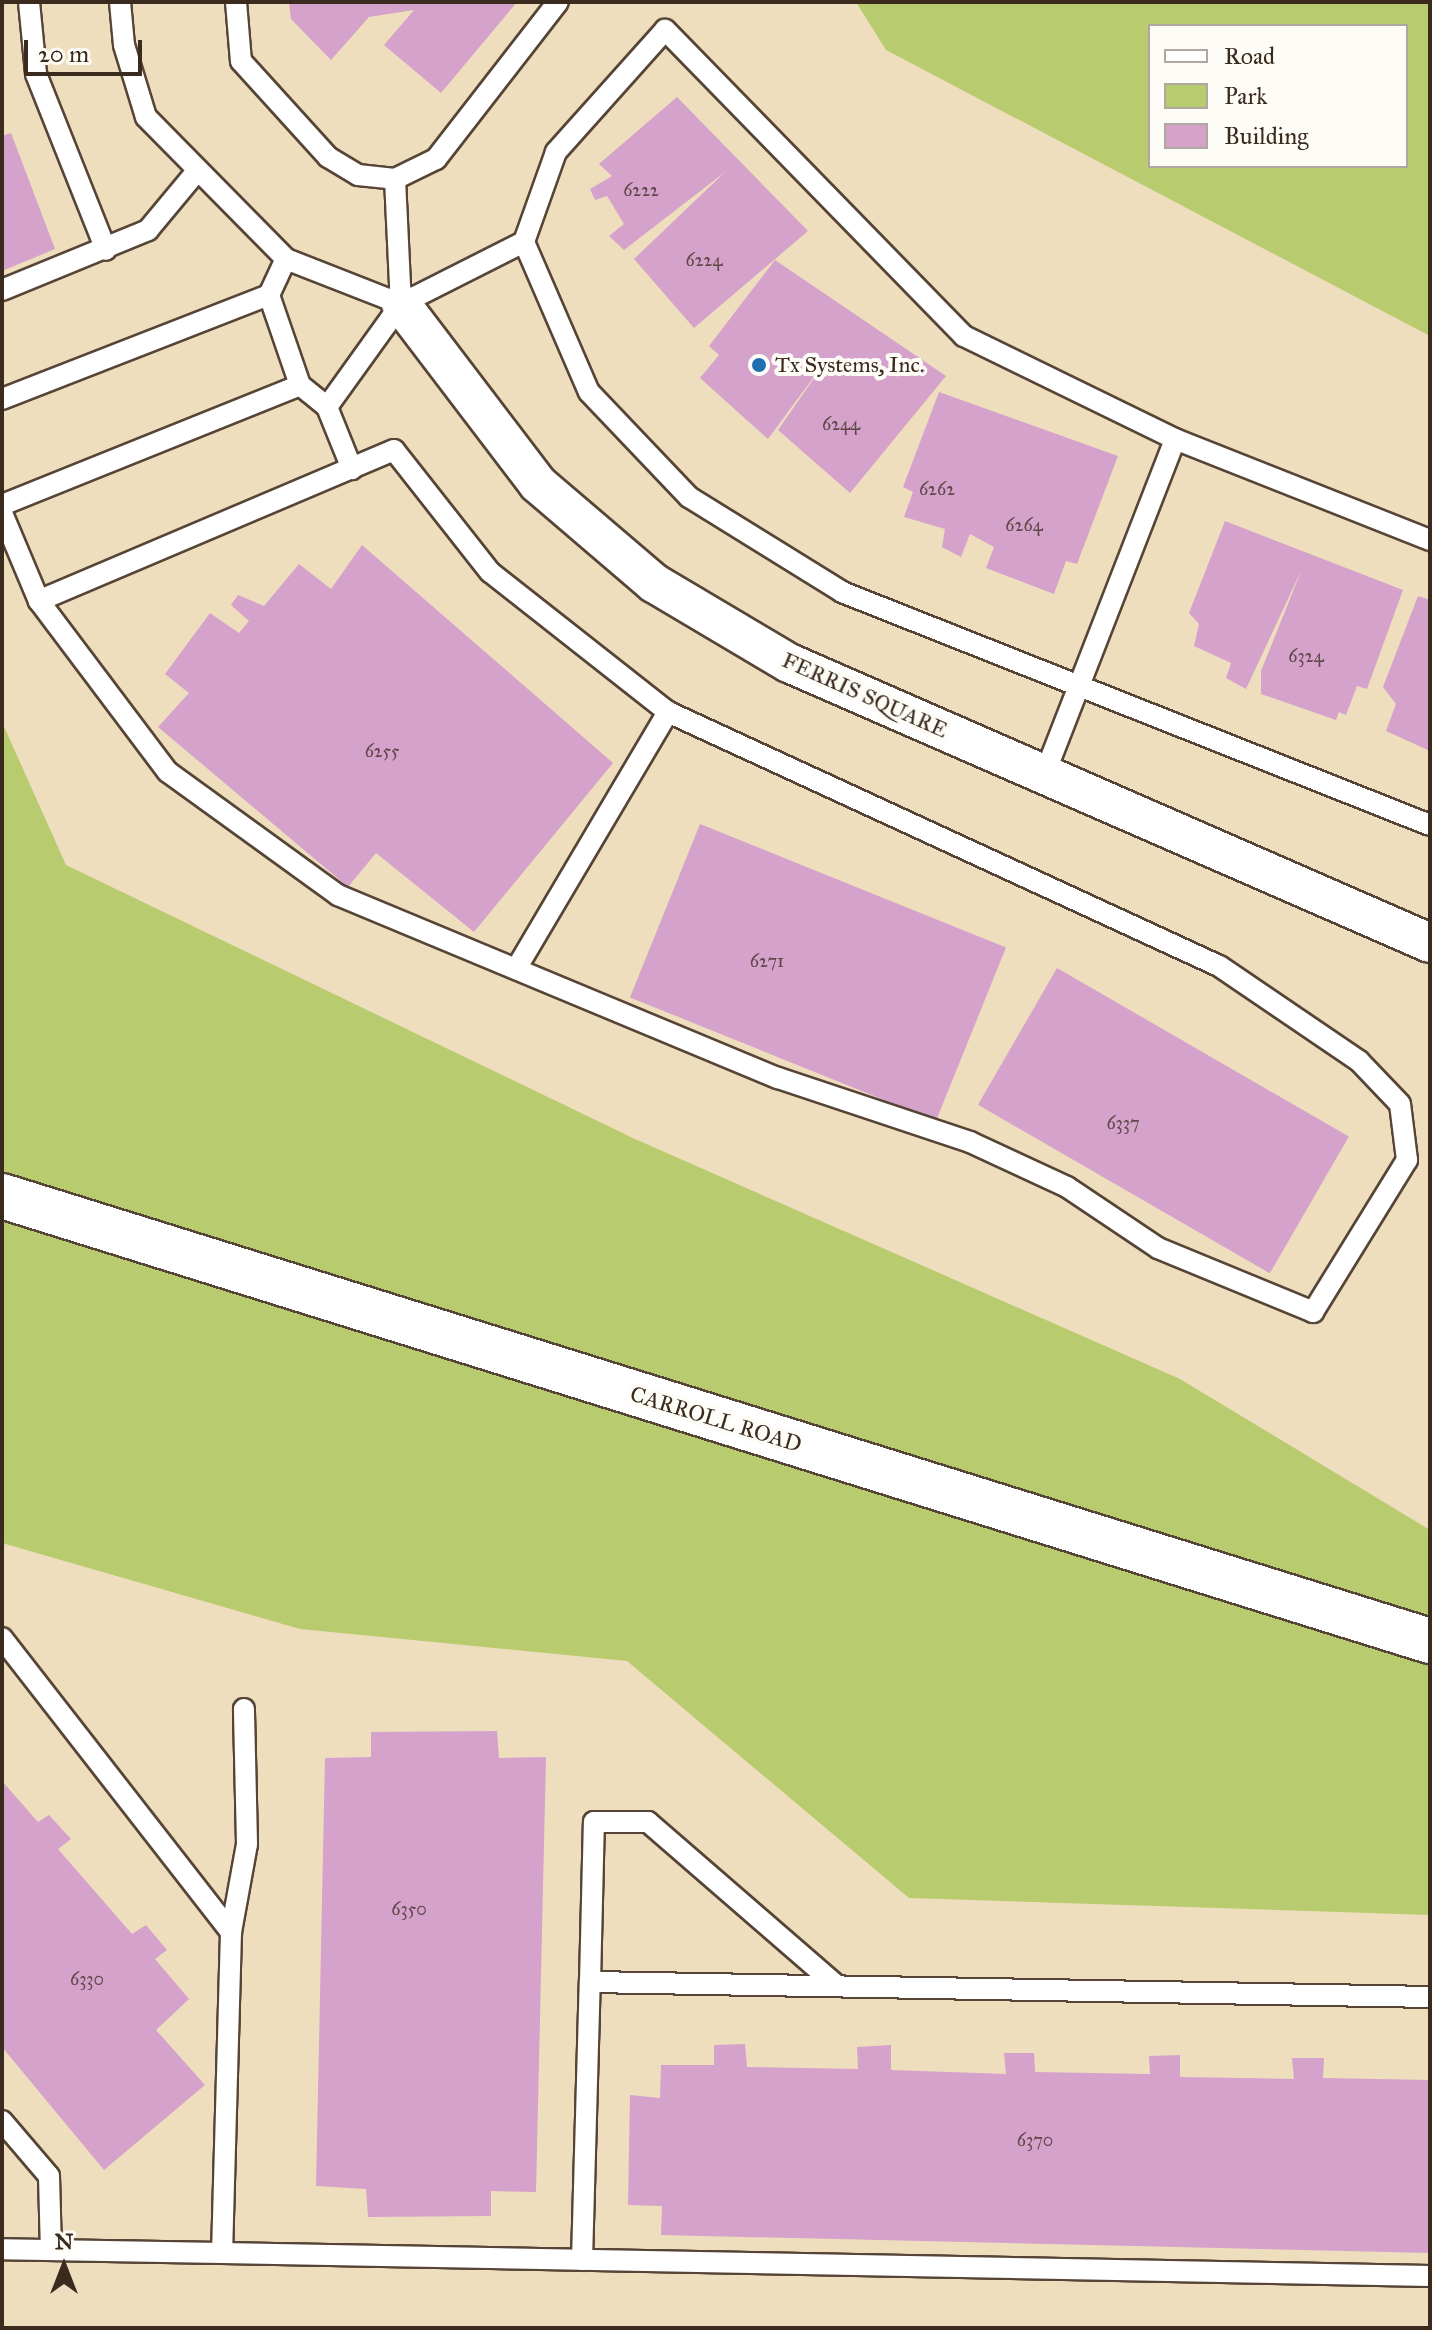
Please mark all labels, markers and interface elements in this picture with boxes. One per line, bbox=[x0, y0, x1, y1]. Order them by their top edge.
scale bar bbox=[28, 24, 146, 74]
legend bbox=[1148, 24, 1408, 168]
text: 20 m bbox=[38, 39, 89, 69]
text: Road bbox=[1224, 41, 1275, 71]
text: Park bbox=[1224, 81, 1267, 111]
text: Building bbox=[1224, 121, 1309, 151]
house number: 6222 bbox=[623, 179, 659, 201]
house number: 6224 bbox=[686, 249, 722, 271]
place label: Tx Systems, Inc. bbox=[775, 352, 924, 378]
marker: Tx Systems, Inc. bbox=[750, 356, 768, 374]
house number: 6244 bbox=[822, 413, 860, 435]
house number: 6262 bbox=[919, 478, 955, 500]
house number: 6264 bbox=[1005, 514, 1043, 536]
house number: 6324 bbox=[1288, 645, 1324, 667]
street label: FERRIS SQUARE bbox=[778, 647, 952, 743]
house number: 6255 bbox=[365, 740, 399, 762]
house number: 6271 bbox=[750, 950, 784, 972]
house number: 6337 bbox=[1106, 1112, 1140, 1134]
street label: CARROLL ROAD bbox=[627, 1380, 805, 1458]
house number: 6350 bbox=[391, 1898, 427, 1920]
house number: 6330 bbox=[70, 1968, 104, 1990]
house number: 6370 bbox=[1017, 2129, 1053, 2151]
north arrow bbox=[24, 2226, 104, 2306]
text: N bbox=[55, 2228, 73, 2255]

